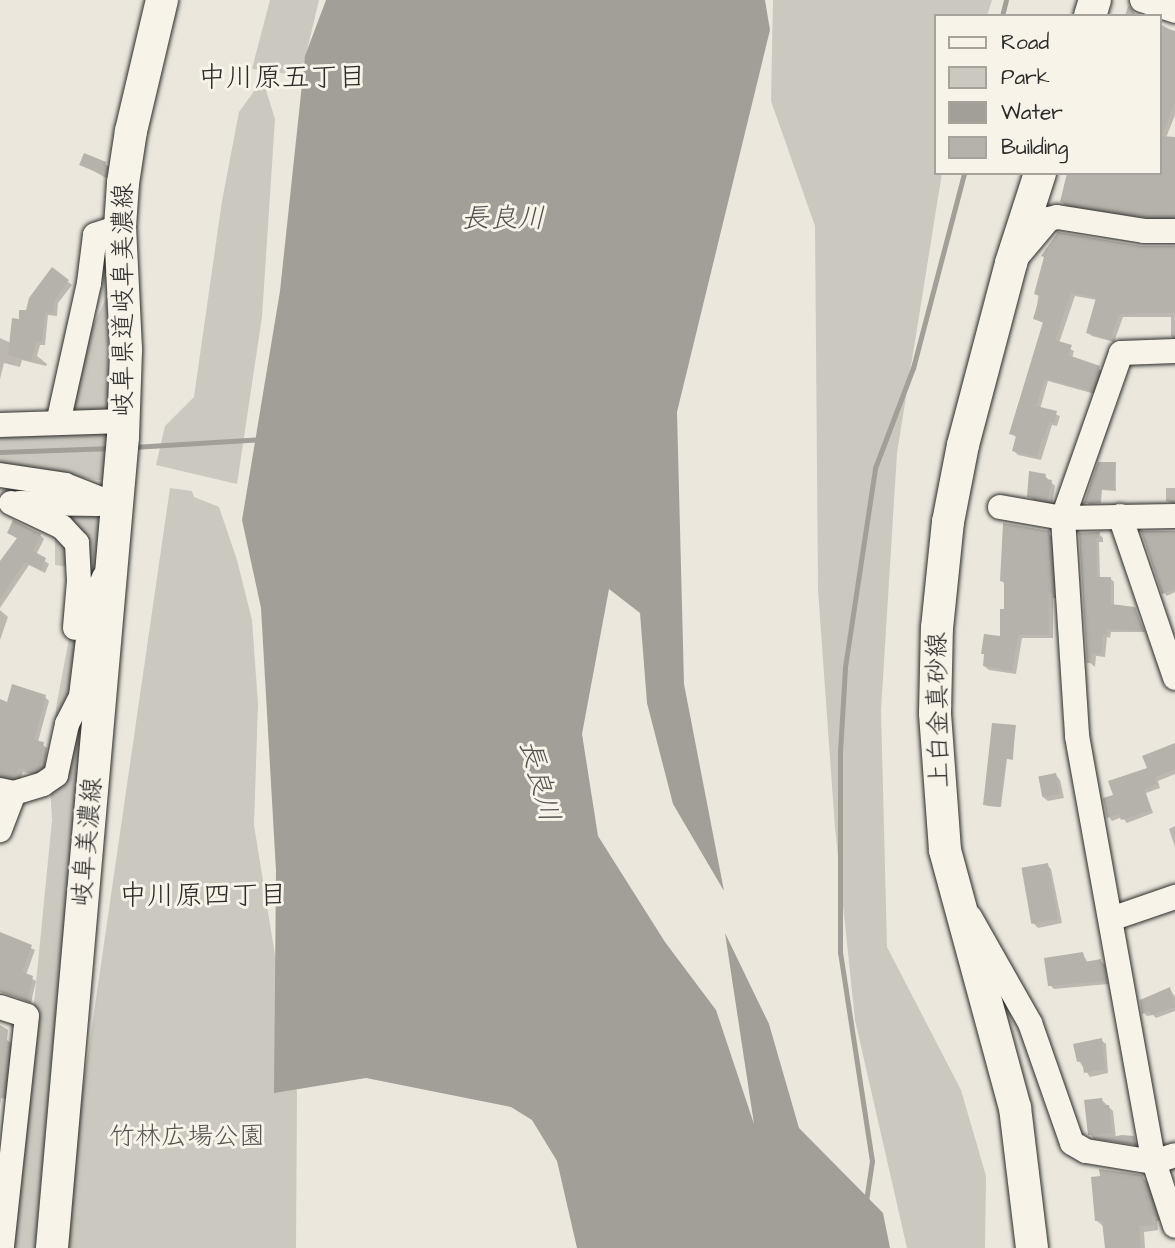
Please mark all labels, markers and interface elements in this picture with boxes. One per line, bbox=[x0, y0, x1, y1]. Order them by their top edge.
legend bbox=[934, 14, 1161, 175]
text: Road bbox=[1001, 28, 1049, 57]
district label: 中川原五丁目 bbox=[198, 61, 366, 95]
text: Park bbox=[1001, 63, 1050, 92]
text: Water bbox=[1001, 98, 1063, 127]
text: Building bbox=[1001, 133, 1068, 162]
street label: 岐阜県道岐阜美濃線 bbox=[108, 183, 140, 417]
water label: 長良川 bbox=[461, 202, 545, 236]
street label: 上白金真砂線 bbox=[922, 632, 956, 788]
water label: 長良川 bbox=[512, 736, 566, 826]
street label: 岐阜美濃線 bbox=[67, 776, 109, 908]
district label: 中川原四丁目 bbox=[119, 879, 287, 913]
park label: 竹林広場公園 bbox=[109, 1121, 265, 1153]

